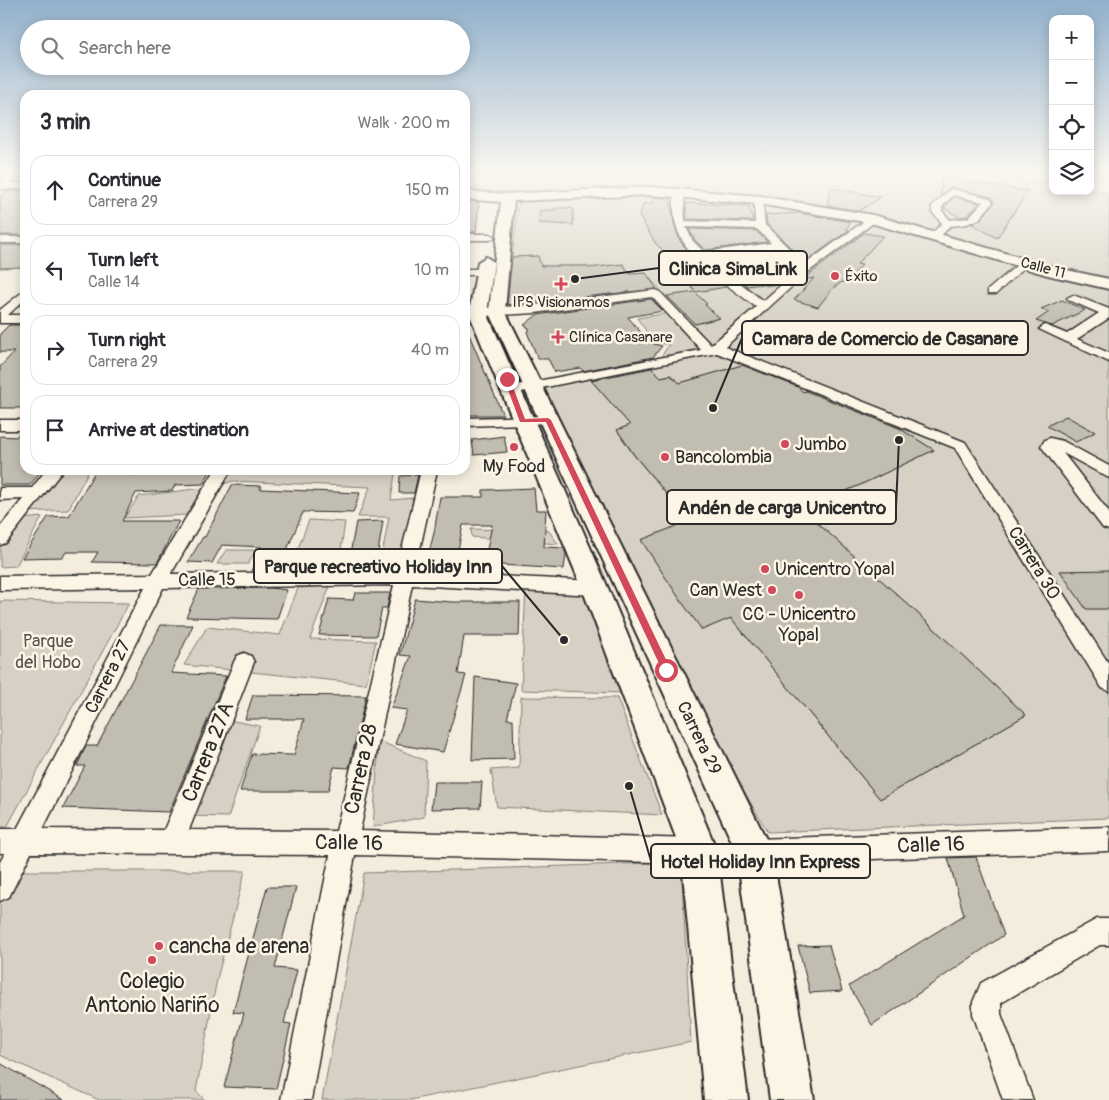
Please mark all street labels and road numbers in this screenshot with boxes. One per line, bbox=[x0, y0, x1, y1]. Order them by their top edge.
street label: Calle 11 bbox=[1018, 253, 1068, 283]
street label: Carrera 30 bbox=[1003, 522, 1065, 604]
street label: Calle 15 bbox=[178, 568, 236, 592]
street label: Carrera 27 bbox=[80, 636, 136, 717]
street label: Carrera 27A bbox=[176, 698, 240, 806]
street label: Carrera 29 bbox=[671, 698, 727, 778]
street label: Carrera 28 bbox=[338, 721, 384, 817]
street label: Calle 16 bbox=[315, 829, 383, 857]
street label: Calle 16 bbox=[897, 830, 965, 860]

